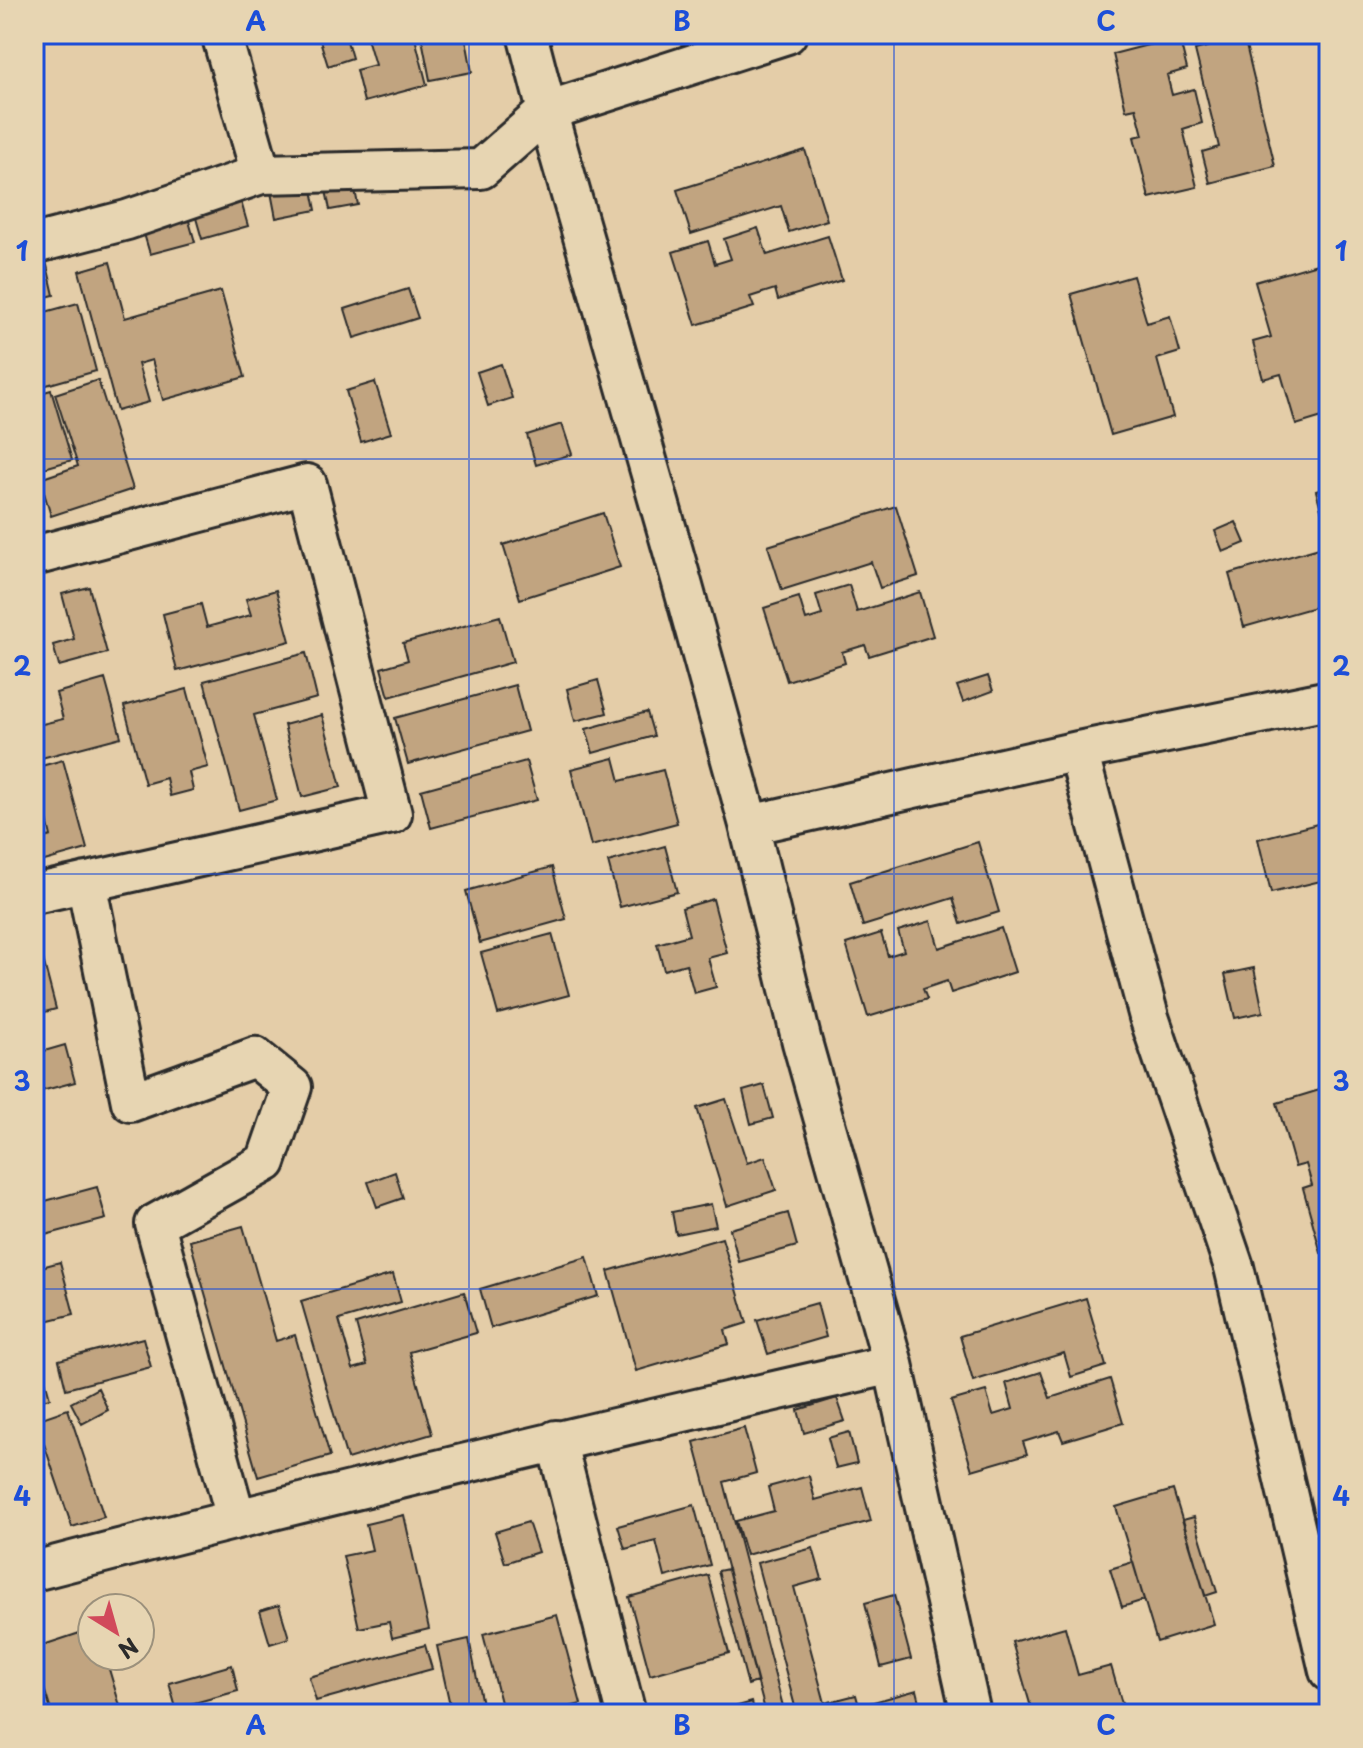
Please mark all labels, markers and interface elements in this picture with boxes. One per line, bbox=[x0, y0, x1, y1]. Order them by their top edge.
text: A bbox=[246, 1, 266, 40]
text: B bbox=[673, 1, 691, 40]
text: C bbox=[1096, 1, 1116, 40]
text: 1 bbox=[16, 231, 28, 270]
text: 1 bbox=[1335, 231, 1347, 270]
text: 2 bbox=[13, 646, 31, 685]
text: 2 bbox=[1332, 646, 1350, 685]
text: 3 bbox=[13, 1061, 31, 1100]
text: 3 bbox=[1332, 1061, 1350, 1100]
text: 4 bbox=[13, 1476, 31, 1515]
text: 4 bbox=[1332, 1476, 1350, 1515]
north arrow bbox=[76, 1592, 156, 1672]
text: N bbox=[112, 1631, 146, 1668]
text: A bbox=[246, 1705, 266, 1744]
text: B bbox=[673, 1705, 691, 1744]
text: C bbox=[1096, 1705, 1116, 1744]

